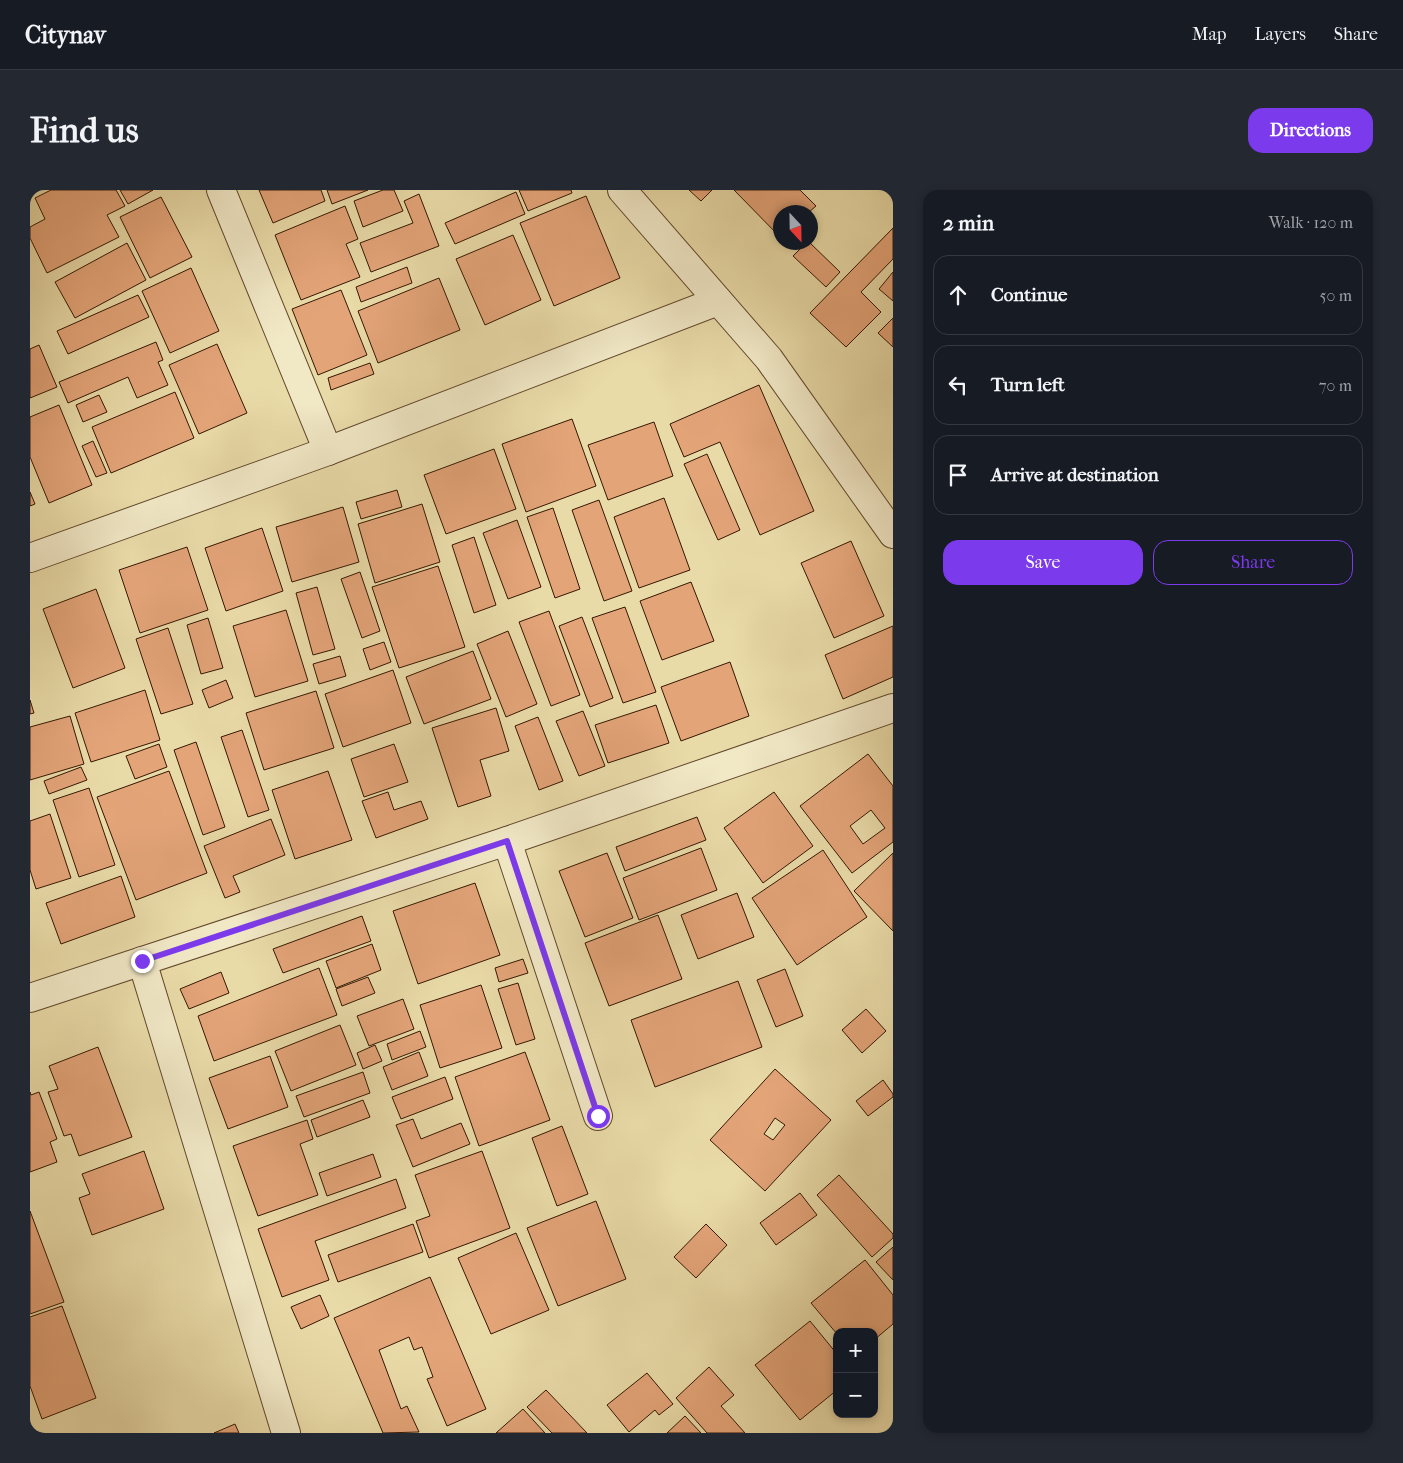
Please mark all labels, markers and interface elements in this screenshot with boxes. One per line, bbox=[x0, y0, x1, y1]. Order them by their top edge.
text: Citynav bbox=[25, 21, 106, 49]
text: Map bbox=[1192, 24, 1226, 45]
text: Layers bbox=[1254, 24, 1306, 45]
text: Share bbox=[1334, 24, 1378, 45]
button: Directions bbox=[1248, 108, 1373, 153]
text: Find us bbox=[30, 110, 139, 151]
north arrow bbox=[773, 205, 818, 250]
text: 2 min bbox=[943, 211, 994, 235]
text: Walk · 120 m bbox=[1269, 213, 1353, 232]
icon: ahead bbox=[944, 281, 972, 309]
text: Continue bbox=[991, 284, 1067, 306]
text: 50 m bbox=[1320, 286, 1352, 305]
icon: left bbox=[944, 371, 972, 399]
text: Turn left bbox=[991, 374, 1065, 396]
text: 70 m bbox=[1319, 376, 1352, 395]
icon: arrive bbox=[944, 461, 972, 489]
text: Arrive at destination bbox=[991, 464, 1159, 486]
button: Save bbox=[943, 540, 1143, 585]
button: Share bbox=[1153, 540, 1353, 585]
route end bbox=[131, 950, 154, 973]
route start bbox=[587, 1105, 610, 1128]
map controls bbox=[833, 1328, 878, 1418]
button: + bbox=[833, 1328, 878, 1373]
button: − bbox=[833, 1373, 878, 1418]

